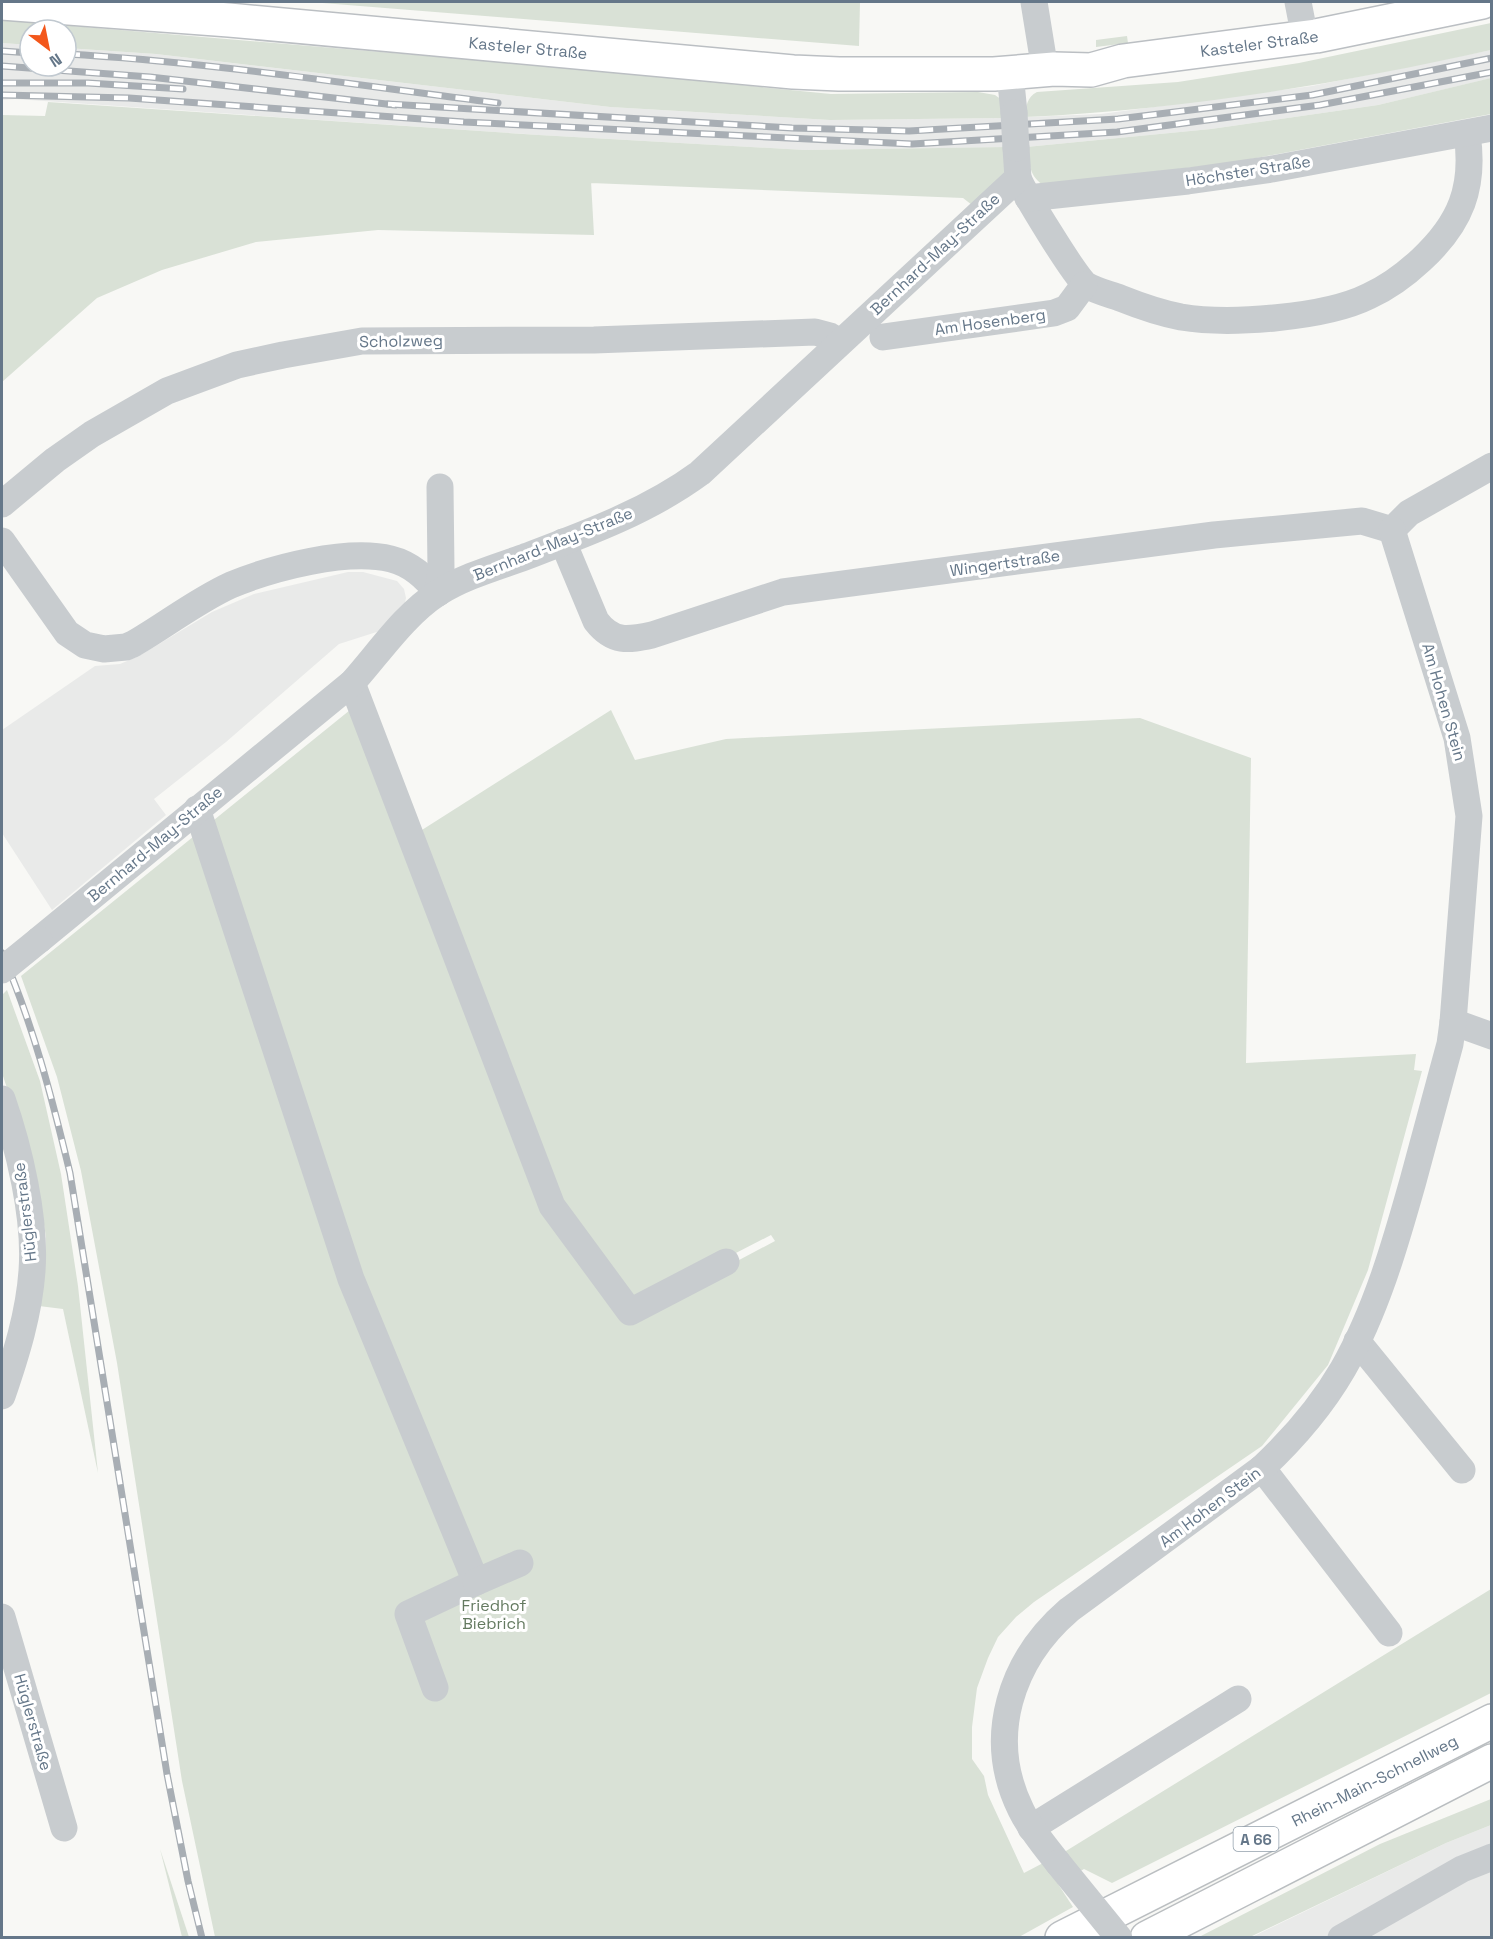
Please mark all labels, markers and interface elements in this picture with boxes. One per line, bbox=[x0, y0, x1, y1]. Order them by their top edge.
north arrow bbox=[18, 18, 78, 78]
street label: Kasteler Straße bbox=[1199, 25, 1320, 61]
street label: Kasteler Straße bbox=[468, 32, 588, 63]
text: N bbox=[46, 49, 66, 72]
street label: Höchster Straße bbox=[1184, 151, 1312, 191]
street label: Bernhard-May-Straße bbox=[866, 188, 1004, 320]
street label: Am Hosenberg bbox=[933, 304, 1047, 340]
street label: Scholzweg bbox=[359, 330, 443, 352]
street label: Bernhard-May-Straße bbox=[470, 502, 636, 586]
street label: Wingertstraße bbox=[949, 545, 1061, 581]
street label: Am Hohen Stein bbox=[1417, 641, 1471, 763]
street label: Bernhard-May-Straße bbox=[83, 781, 227, 907]
street label: Hüglerstraße bbox=[8, 1161, 42, 1263]
street label: Am Hohen Stein bbox=[1155, 1462, 1265, 1552]
park label: Friedhof Biebrich bbox=[462, 1595, 526, 1634]
street label: Hüglerstraße bbox=[9, 1671, 57, 1773]
street label: Rhein-Main-Schnellweg bbox=[1288, 1730, 1461, 1831]
road number: A 66 bbox=[1234, 1827, 1278, 1851]

